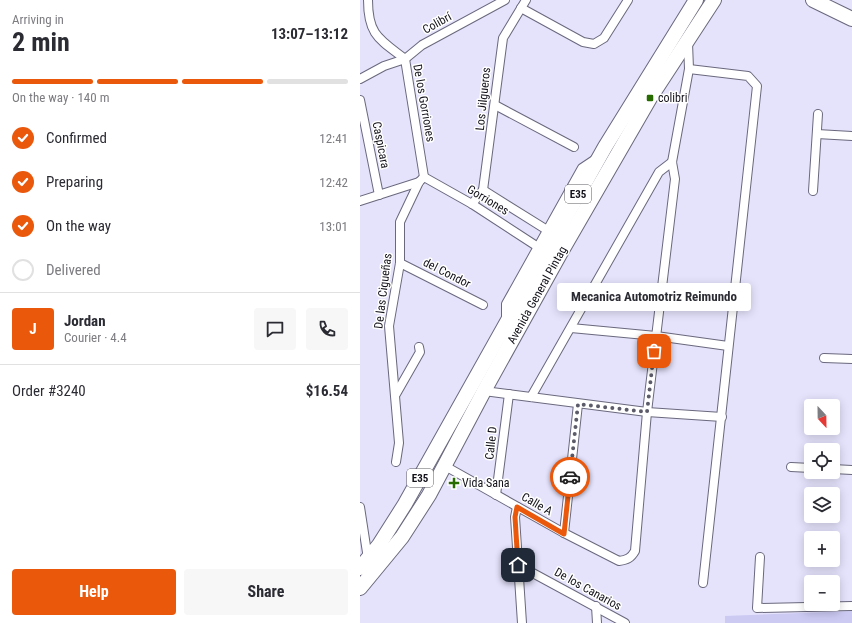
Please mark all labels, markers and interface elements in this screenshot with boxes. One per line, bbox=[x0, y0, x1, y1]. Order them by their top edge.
street label: Colibrí bbox=[420, 9, 455, 37]
text: Arriving in bbox=[12, 12, 64, 27]
text: 13:07–13:12 bbox=[271, 25, 348, 43]
text: 2 min bbox=[12, 27, 70, 57]
street label: De los Gorriones bbox=[410, 63, 438, 143]
street label: Los Jilgueros bbox=[473, 67, 493, 131]
text: On the way · 140 m bbox=[12, 90, 109, 105]
place label: colibri bbox=[658, 91, 687, 105]
marker: colibri bbox=[645, 93, 655, 103]
street label: Caspicara bbox=[370, 121, 392, 170]
icon: check bbox=[12, 127, 34, 149]
text: Confirmed bbox=[46, 129, 107, 147]
text: 12:41 bbox=[319, 131, 348, 146]
icon: check bbox=[12, 171, 34, 193]
text: Preparing bbox=[46, 173, 103, 191]
text: 12:42 bbox=[319, 175, 348, 190]
street label: Gorriones bbox=[465, 182, 511, 218]
road number: E35 bbox=[565, 185, 591, 203]
icon: check bbox=[12, 215, 34, 237]
text: On the way bbox=[46, 217, 111, 235]
text: 13:01 bbox=[319, 219, 348, 234]
street label: Avenida General Pintag bbox=[504, 244, 570, 346]
street label: De las Cigueñas bbox=[371, 252, 395, 330]
street label: del Condor bbox=[421, 255, 473, 291]
text: Delivered bbox=[46, 261, 101, 279]
callout: Mecanica Automotriz Reimundo bbox=[557, 283, 751, 311]
text: Mecanica Automotriz Reimundo bbox=[571, 289, 737, 304]
button: chat bbox=[254, 308, 296, 350]
button: phone bbox=[306, 308, 348, 350]
text: Jordan bbox=[64, 312, 106, 330]
text: J bbox=[29, 320, 37, 338]
text: Courier · 4.4 bbox=[64, 330, 127, 345]
pin bbox=[637, 334, 671, 368]
icon: bag bbox=[643, 340, 665, 362]
text: Order #3240 bbox=[12, 382, 86, 400]
text: $16.54 bbox=[306, 382, 348, 400]
north arrow bbox=[804, 399, 840, 435]
map controls bbox=[804, 399, 840, 611]
street label: Calle D bbox=[482, 426, 500, 460]
button: locate bbox=[804, 443, 840, 479]
courier bbox=[550, 457, 590, 497]
icon: car bbox=[559, 466, 581, 488]
road number: E35 bbox=[407, 469, 433, 487]
place label: Vida Sana bbox=[462, 476, 510, 490]
marker: Vida Sana bbox=[449, 478, 459, 488]
button: layers bbox=[804, 487, 840, 523]
street label: Calle A bbox=[519, 490, 555, 518]
button: + bbox=[804, 531, 840, 567]
pin bbox=[501, 548, 535, 582]
icon: home bbox=[507, 554, 529, 576]
street label: De los Canarios bbox=[552, 565, 624, 613]
button: Help bbox=[12, 569, 176, 615]
button: Share bbox=[184, 569, 348, 615]
button: − bbox=[804, 575, 840, 611]

